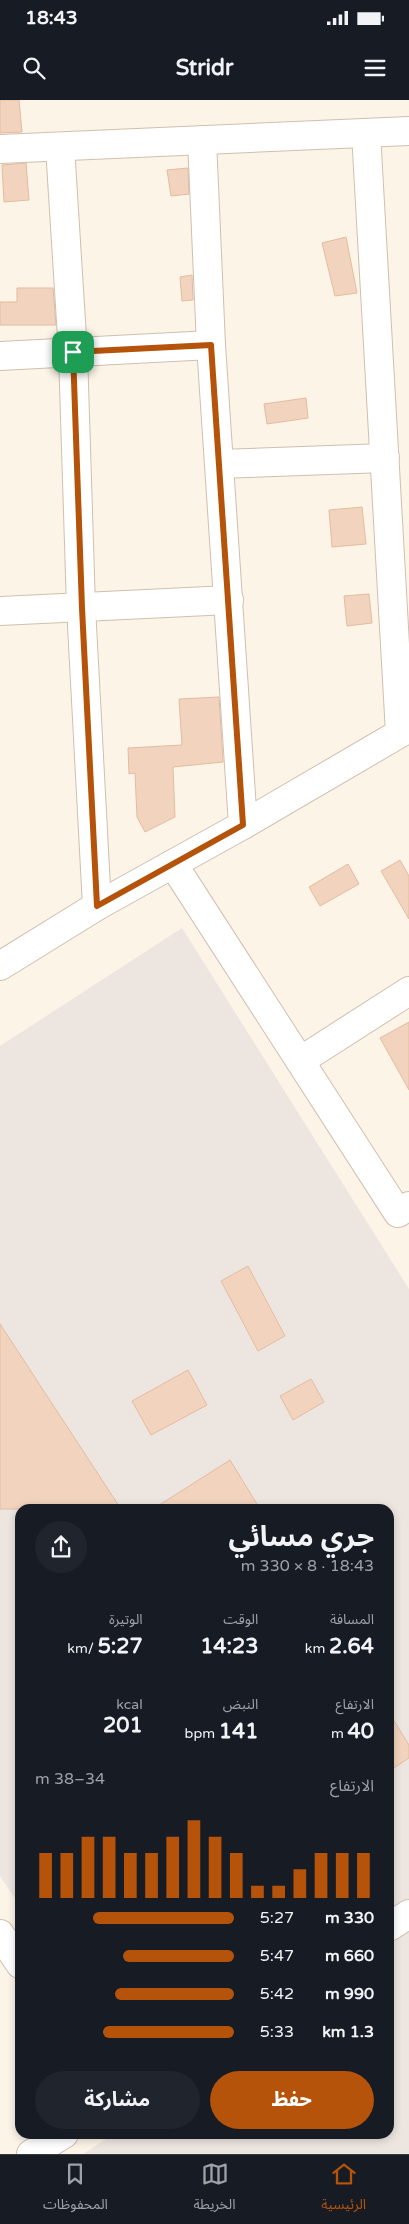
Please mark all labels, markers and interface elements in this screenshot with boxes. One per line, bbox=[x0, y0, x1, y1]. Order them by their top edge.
text: 18:43 bbox=[25, 7, 78, 29]
icon: search bbox=[20, 54, 48, 82]
icon: menu bbox=[361, 54, 389, 82]
text: Stridr bbox=[176, 55, 233, 81]
pin bbox=[52, 331, 94, 373]
icon: arrive bbox=[59, 338, 87, 366]
text: جري مسائي bbox=[229, 1520, 374, 1554]
button: share bbox=[35, 1521, 87, 1573]
text: 18:43 · 8 × 330 m bbox=[241, 1556, 374, 1576]
text: الوتيرة bbox=[109, 1611, 143, 1628]
text: الوقت bbox=[223, 1611, 258, 1628]
text: المسافة bbox=[330, 1611, 374, 1628]
text: 5:27 bbox=[98, 1634, 143, 1659]
text: 14:23 bbox=[200, 1634, 258, 1659]
text: 2.64 bbox=[329, 1634, 374, 1659]
text: /km bbox=[67, 1640, 98, 1657]
text: km bbox=[305, 1640, 329, 1657]
text: kcal bbox=[116, 1696, 143, 1713]
text: النبض bbox=[223, 1696, 258, 1713]
text: الارتفاع bbox=[336, 1696, 374, 1713]
text: 201 bbox=[103, 1713, 143, 1738]
text: 141 bbox=[219, 1719, 258, 1744]
text: 40 bbox=[348, 1719, 374, 1744]
text: bpm bbox=[185, 1725, 219, 1742]
text: m bbox=[331, 1725, 348, 1742]
text: 34–38 m bbox=[35, 1769, 105, 1789]
text: الارتفاع bbox=[330, 1776, 374, 1796]
text: 5:27 bbox=[260, 1908, 294, 1928]
text: 330 m bbox=[325, 1908, 374, 1928]
text: 5:47 bbox=[260, 1946, 294, 1966]
text: 660 m bbox=[325, 1946, 374, 1966]
text: 5:42 bbox=[260, 1984, 294, 2004]
text: 990 m bbox=[325, 1984, 374, 2004]
text: 5:33 bbox=[260, 2022, 294, 2042]
text: 1.3 km bbox=[322, 2022, 374, 2042]
button: مشاركة bbox=[35, 2071, 200, 2129]
button: حفظ bbox=[210, 2071, 374, 2129]
tab: المحفوظات bbox=[43, 2160, 108, 2219]
tab: الخريطة bbox=[194, 2160, 235, 2219]
tab: الرئيسية bbox=[321, 2160, 366, 2219]

